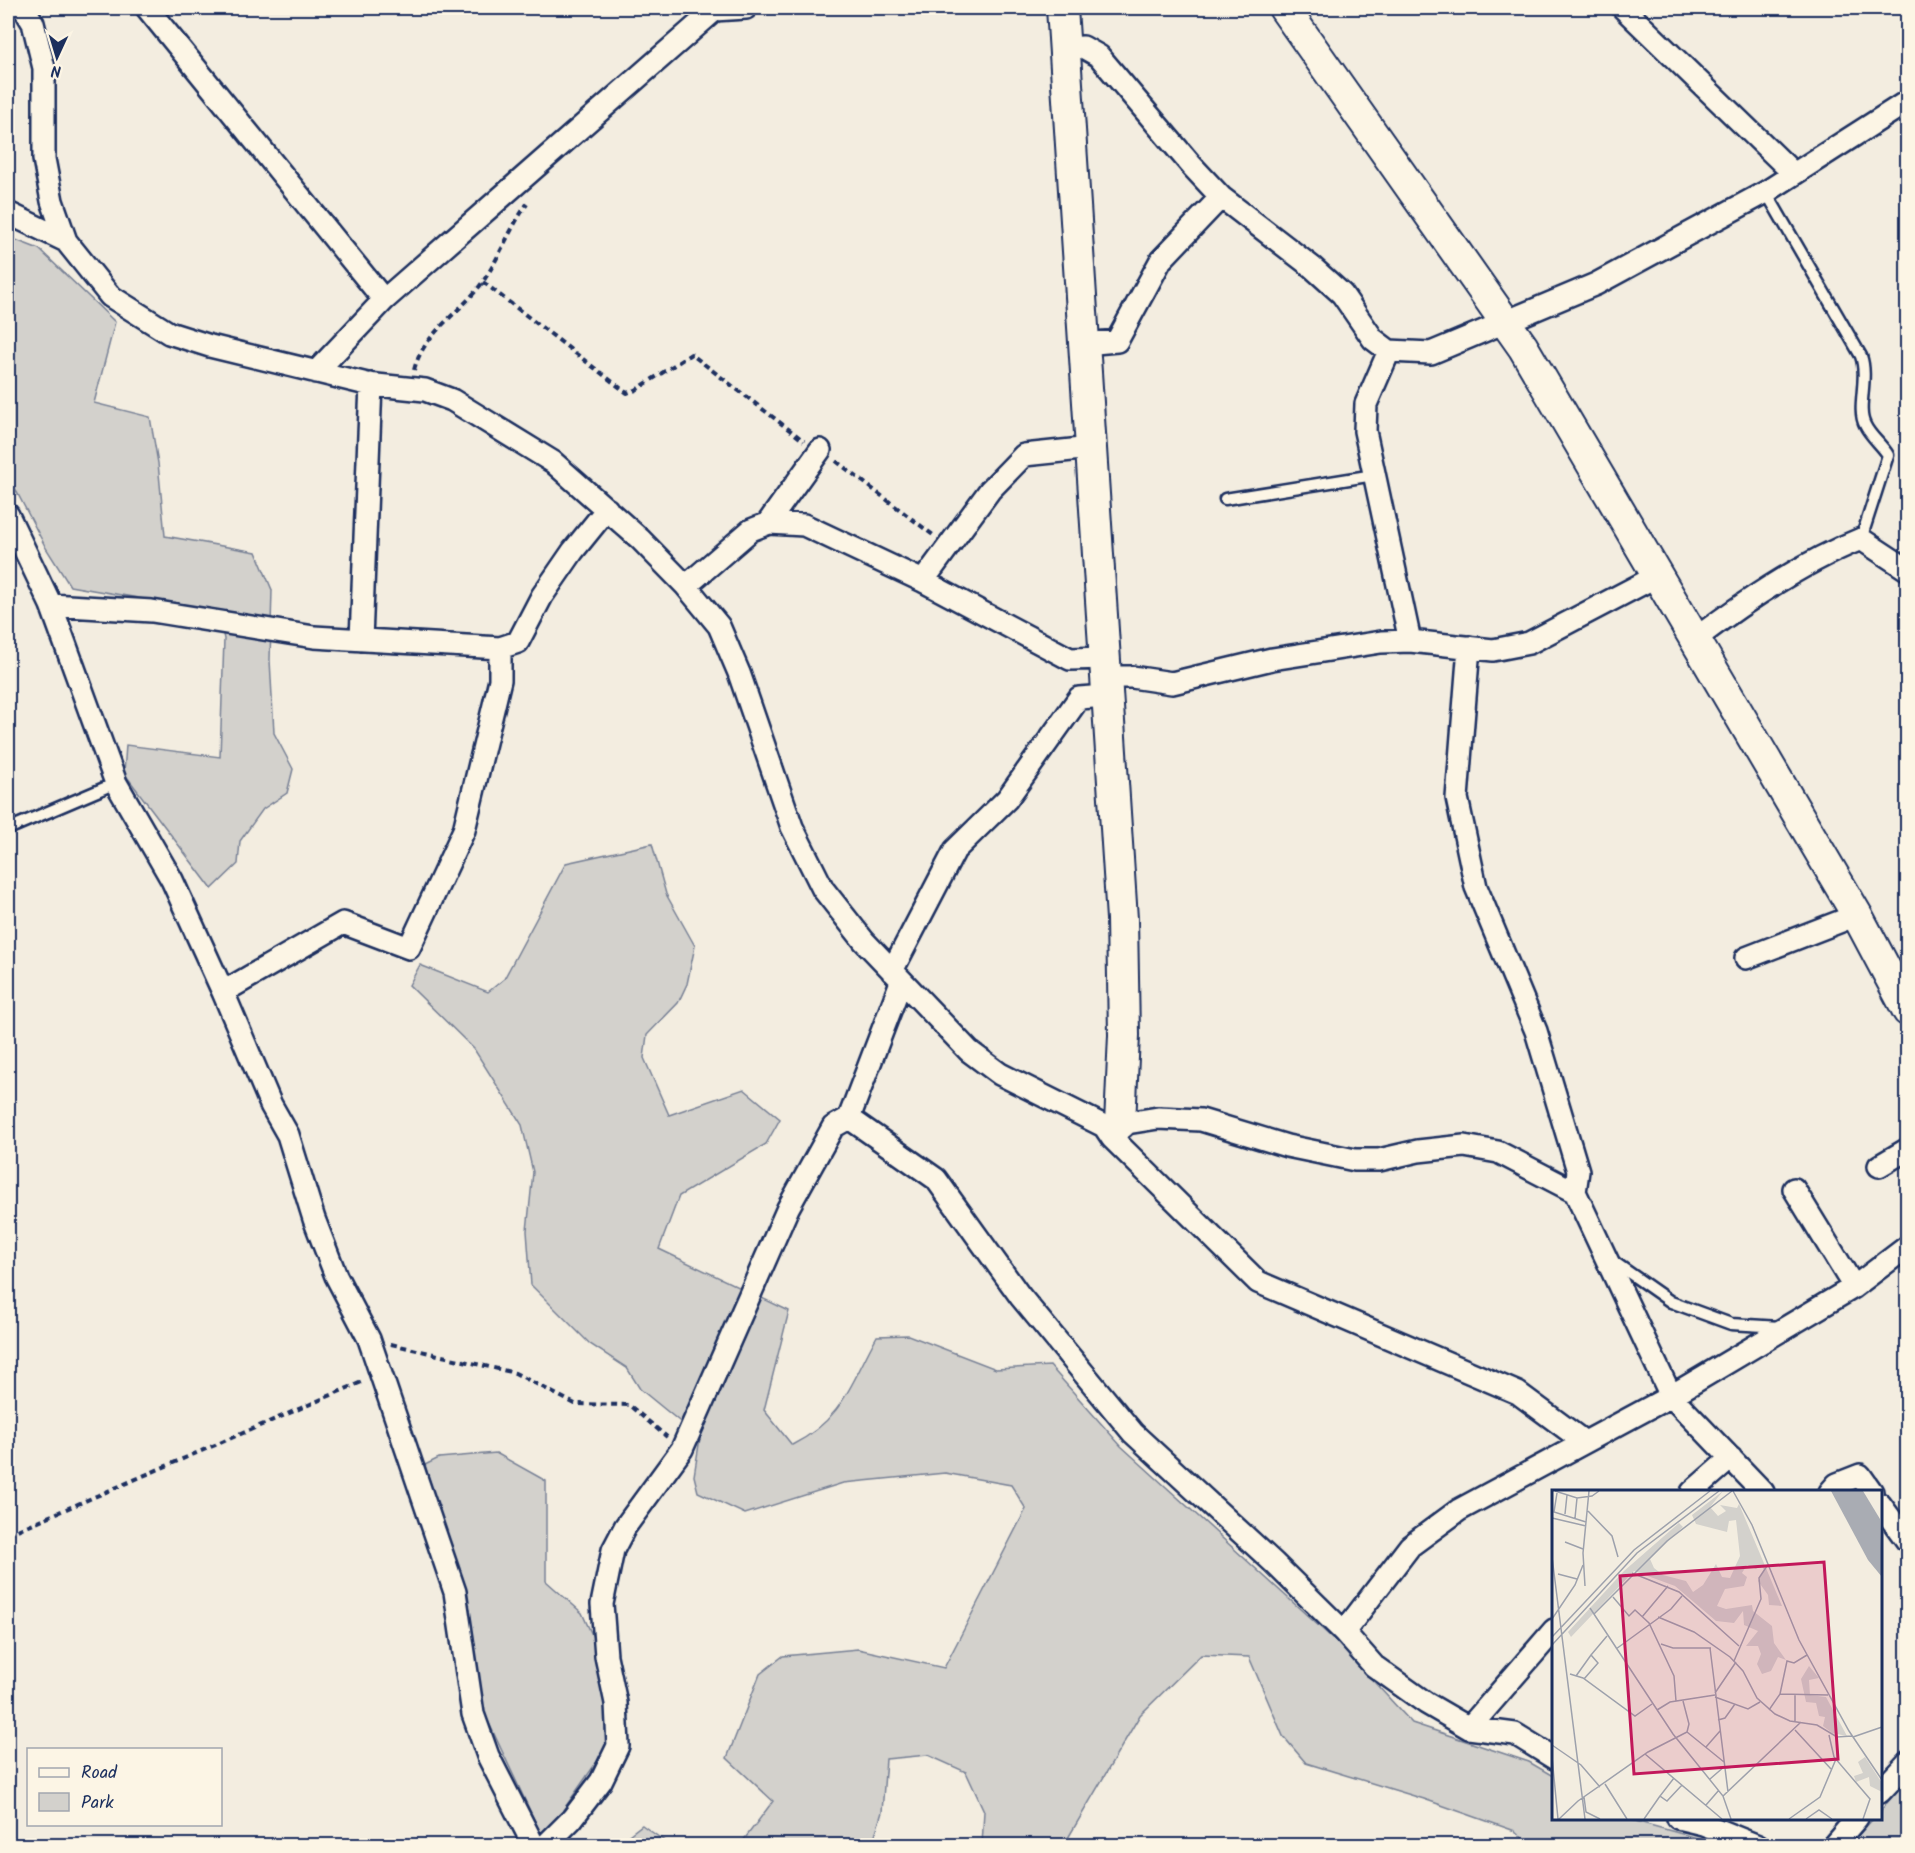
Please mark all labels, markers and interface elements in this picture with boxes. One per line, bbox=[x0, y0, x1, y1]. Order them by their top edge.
north arrow bbox=[27, 27, 87, 87]
text: N bbox=[50, 58, 62, 83]
inset map bbox=[1552, 1490, 1882, 1820]
legend bbox=[27, 1748, 222, 1826]
text: Road bbox=[81, 1759, 118, 1788]
text: Park bbox=[81, 1789, 114, 1818]

